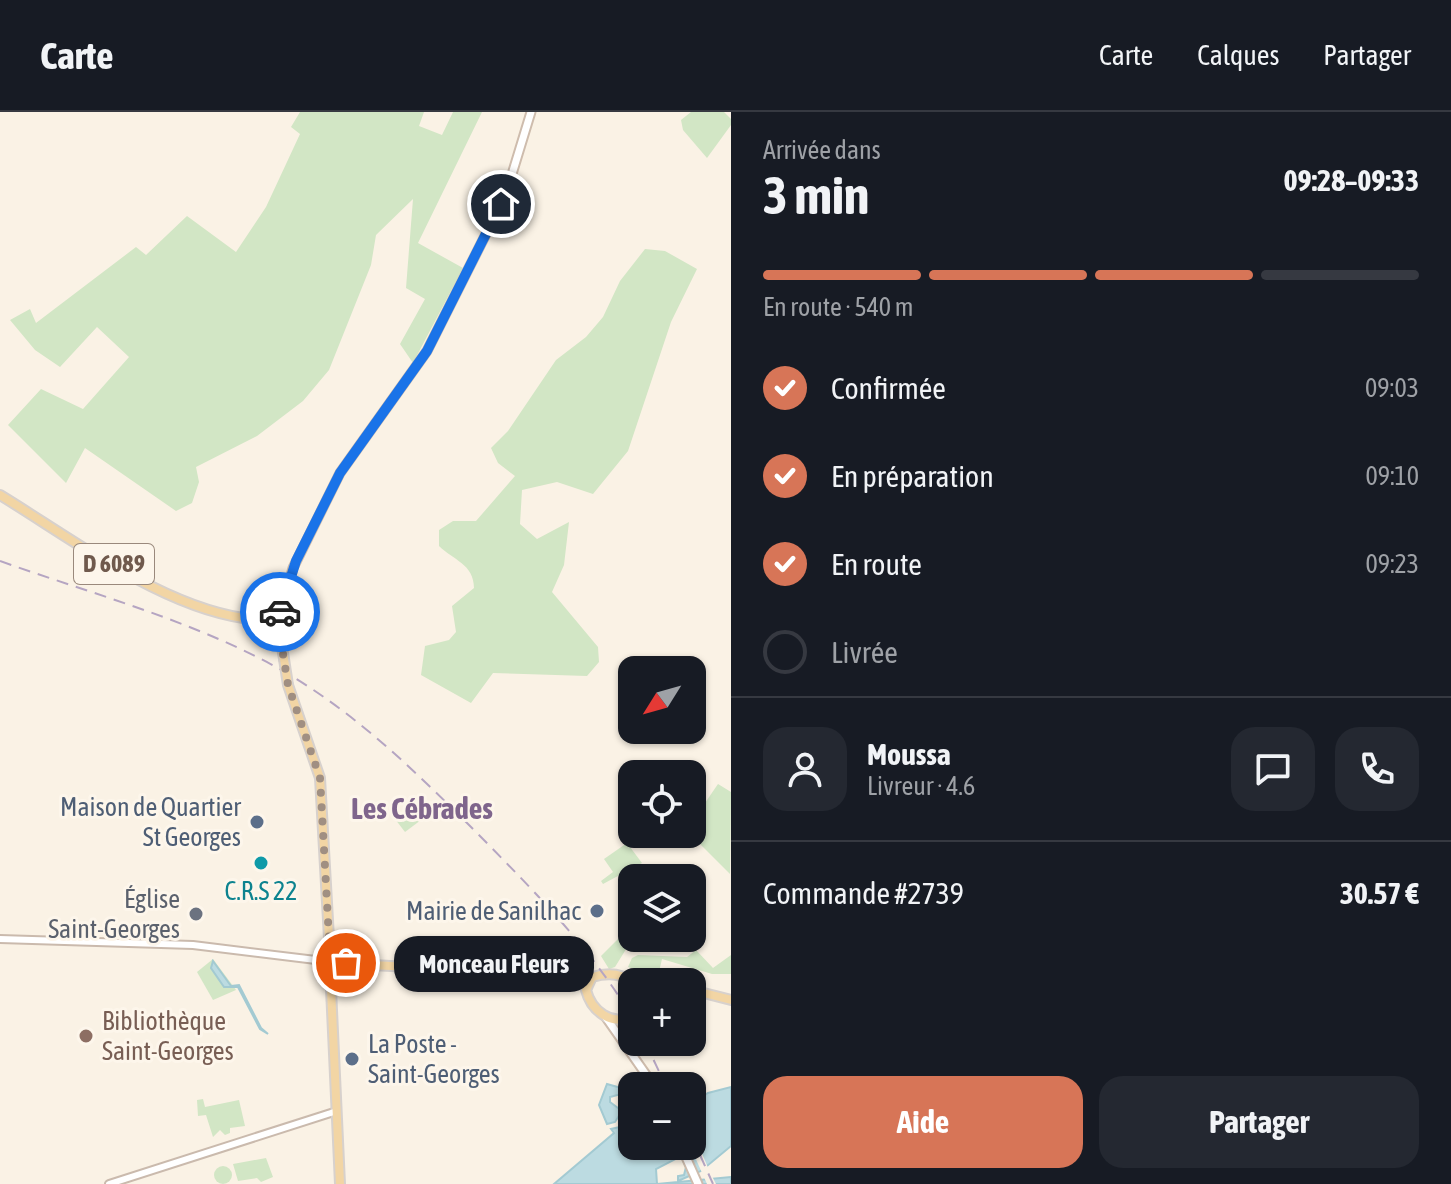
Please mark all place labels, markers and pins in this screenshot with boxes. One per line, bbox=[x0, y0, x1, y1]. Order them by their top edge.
pin bbox=[467, 170, 535, 238]
place label: Maison de Quartier St Georges bbox=[60, 792, 241, 852]
marker: Maison de Quartier St Georges bbox=[248, 813, 266, 831]
marker: C.R.S 22 bbox=[252, 854, 270, 872]
place label: C.R.S 22 bbox=[225, 876, 297, 906]
place label: Église Saint-Georges bbox=[48, 884, 180, 944]
place label: Mairie de Sanilhac bbox=[406, 896, 581, 926]
marker: Mairie de Sanilhac bbox=[588, 902, 606, 920]
marker: Église Saint-Georges bbox=[187, 905, 205, 923]
pin bbox=[312, 929, 380, 997]
callout: Monceau Fleurs bbox=[394, 935, 594, 991]
place label: Bibliothèque Saint-Georges bbox=[102, 1006, 234, 1066]
marker: Bibliothèque Saint-Georges bbox=[77, 1027, 95, 1045]
place label: La Poste - Saint-Georges bbox=[368, 1029, 500, 1089]
marker: La Poste - Saint-Georges bbox=[343, 1050, 361, 1068]

